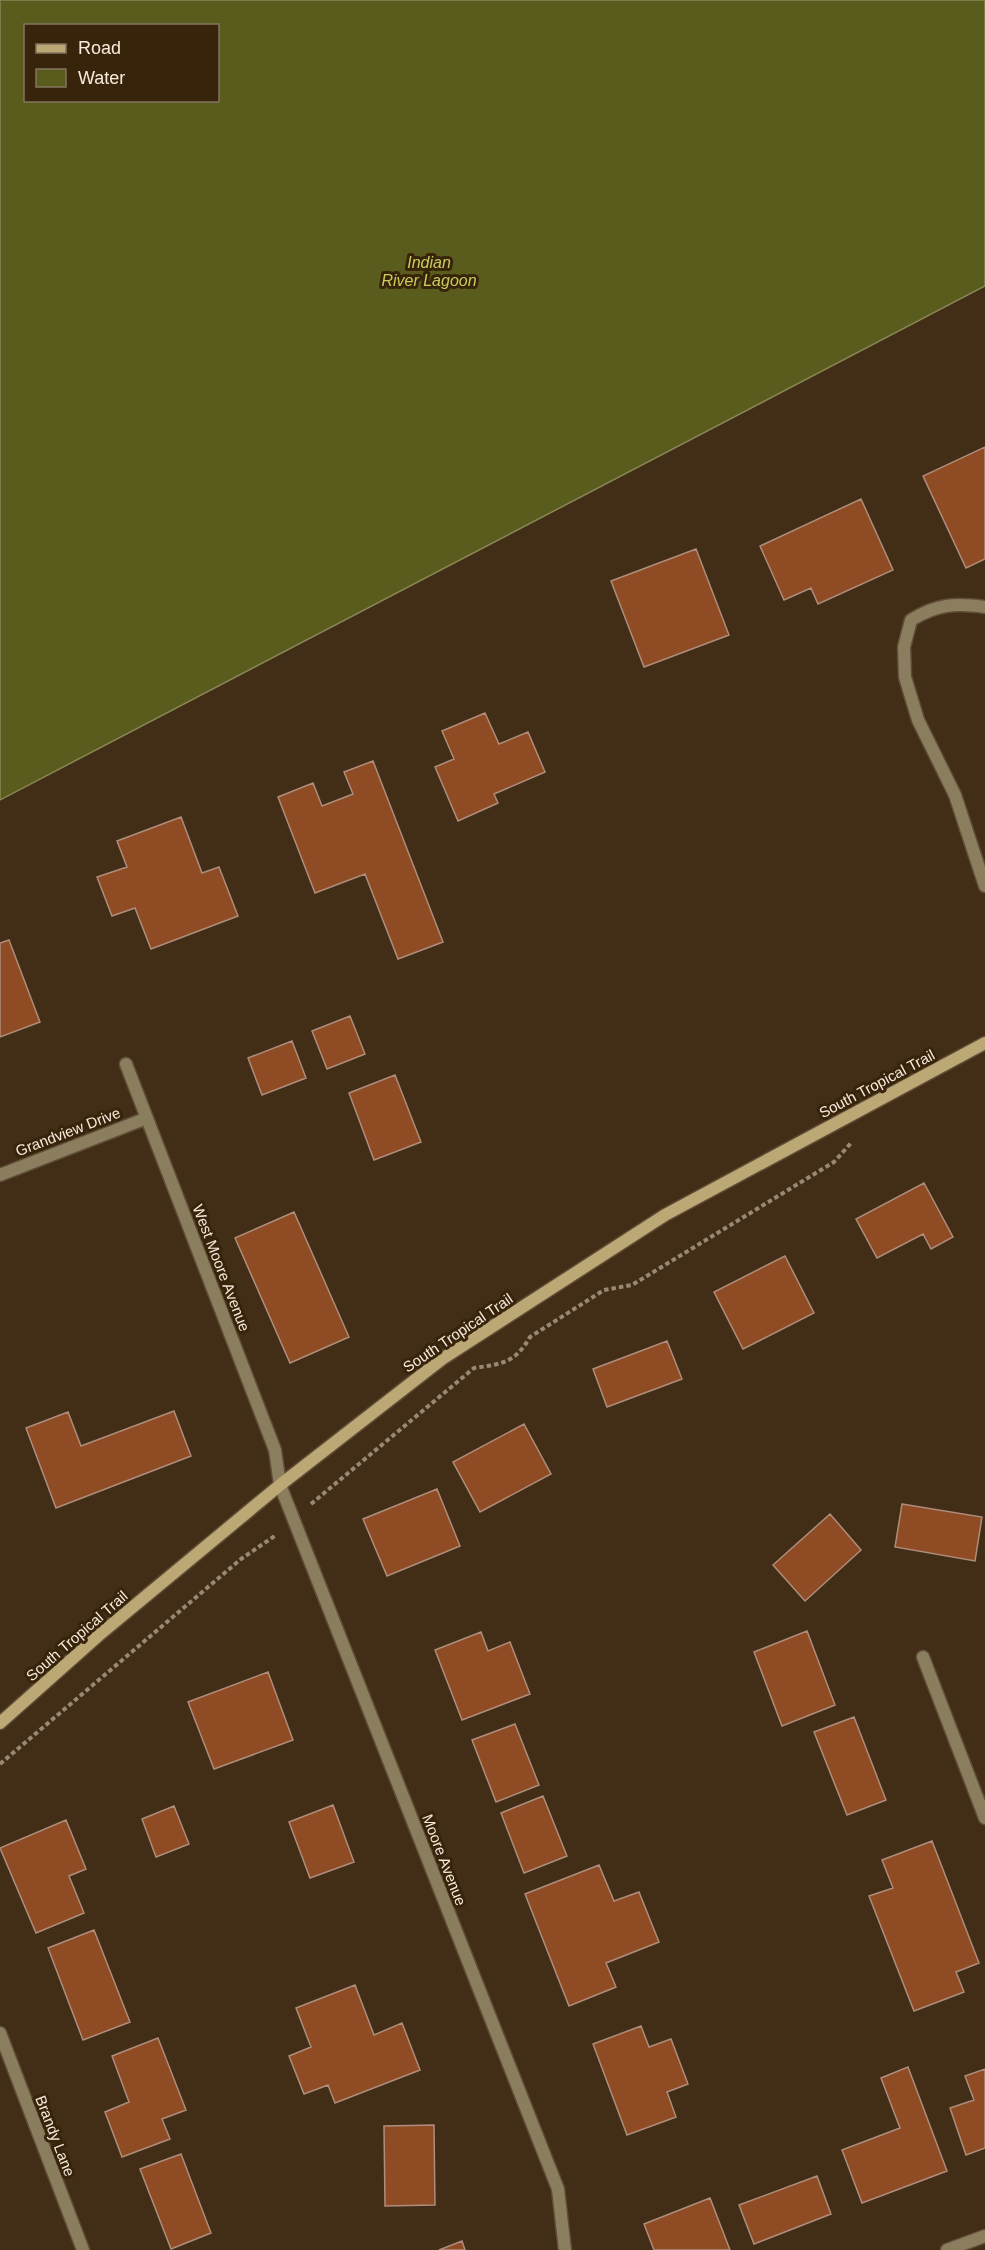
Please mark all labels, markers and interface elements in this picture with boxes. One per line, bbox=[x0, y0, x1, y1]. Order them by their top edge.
legend bbox=[24, 24, 219, 102]
text: Road bbox=[78, 38, 121, 58]
text: Water bbox=[78, 68, 125, 88]
water label: Indian River Lagoon bbox=[381, 254, 477, 289]
street label: South Tropical Trail bbox=[816, 1046, 937, 1121]
street label: Grandview Drive bbox=[13, 1104, 123, 1159]
street label: West Moore Avenue bbox=[189, 1202, 254, 1334]
street label: South Tropical Trail bbox=[400, 1290, 516, 1376]
street label: South Tropical Trail bbox=[23, 1587, 131, 1684]
street label: Moore Avenue bbox=[419, 1812, 470, 1908]
street label: Brandy Lane bbox=[32, 2093, 79, 2179]

